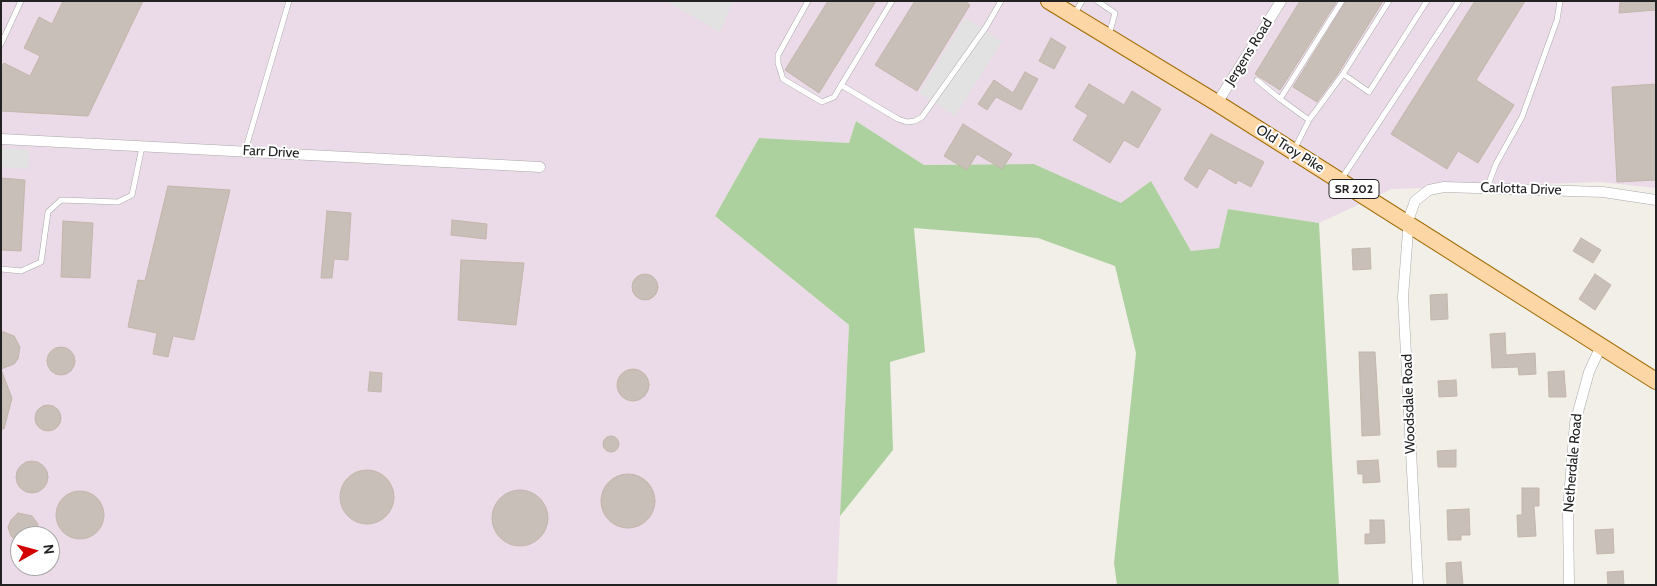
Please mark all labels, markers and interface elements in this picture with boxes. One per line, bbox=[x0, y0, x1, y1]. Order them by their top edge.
street label: Jergens Road bbox=[1222, 15, 1276, 89]
street label: Old Troy Pike bbox=[1253, 121, 1327, 177]
street label: Farr Drive bbox=[242, 142, 300, 162]
street label: Carlotta Drive bbox=[1480, 179, 1562, 199]
road number: SR 202 bbox=[1329, 180, 1379, 198]
street label: Woodsdale Road bbox=[1399, 354, 1419, 454]
street label: Netherdale Road bbox=[1560, 413, 1586, 513]
north arrow bbox=[10, 526, 60, 576]
text: N bbox=[39, 543, 58, 555]

